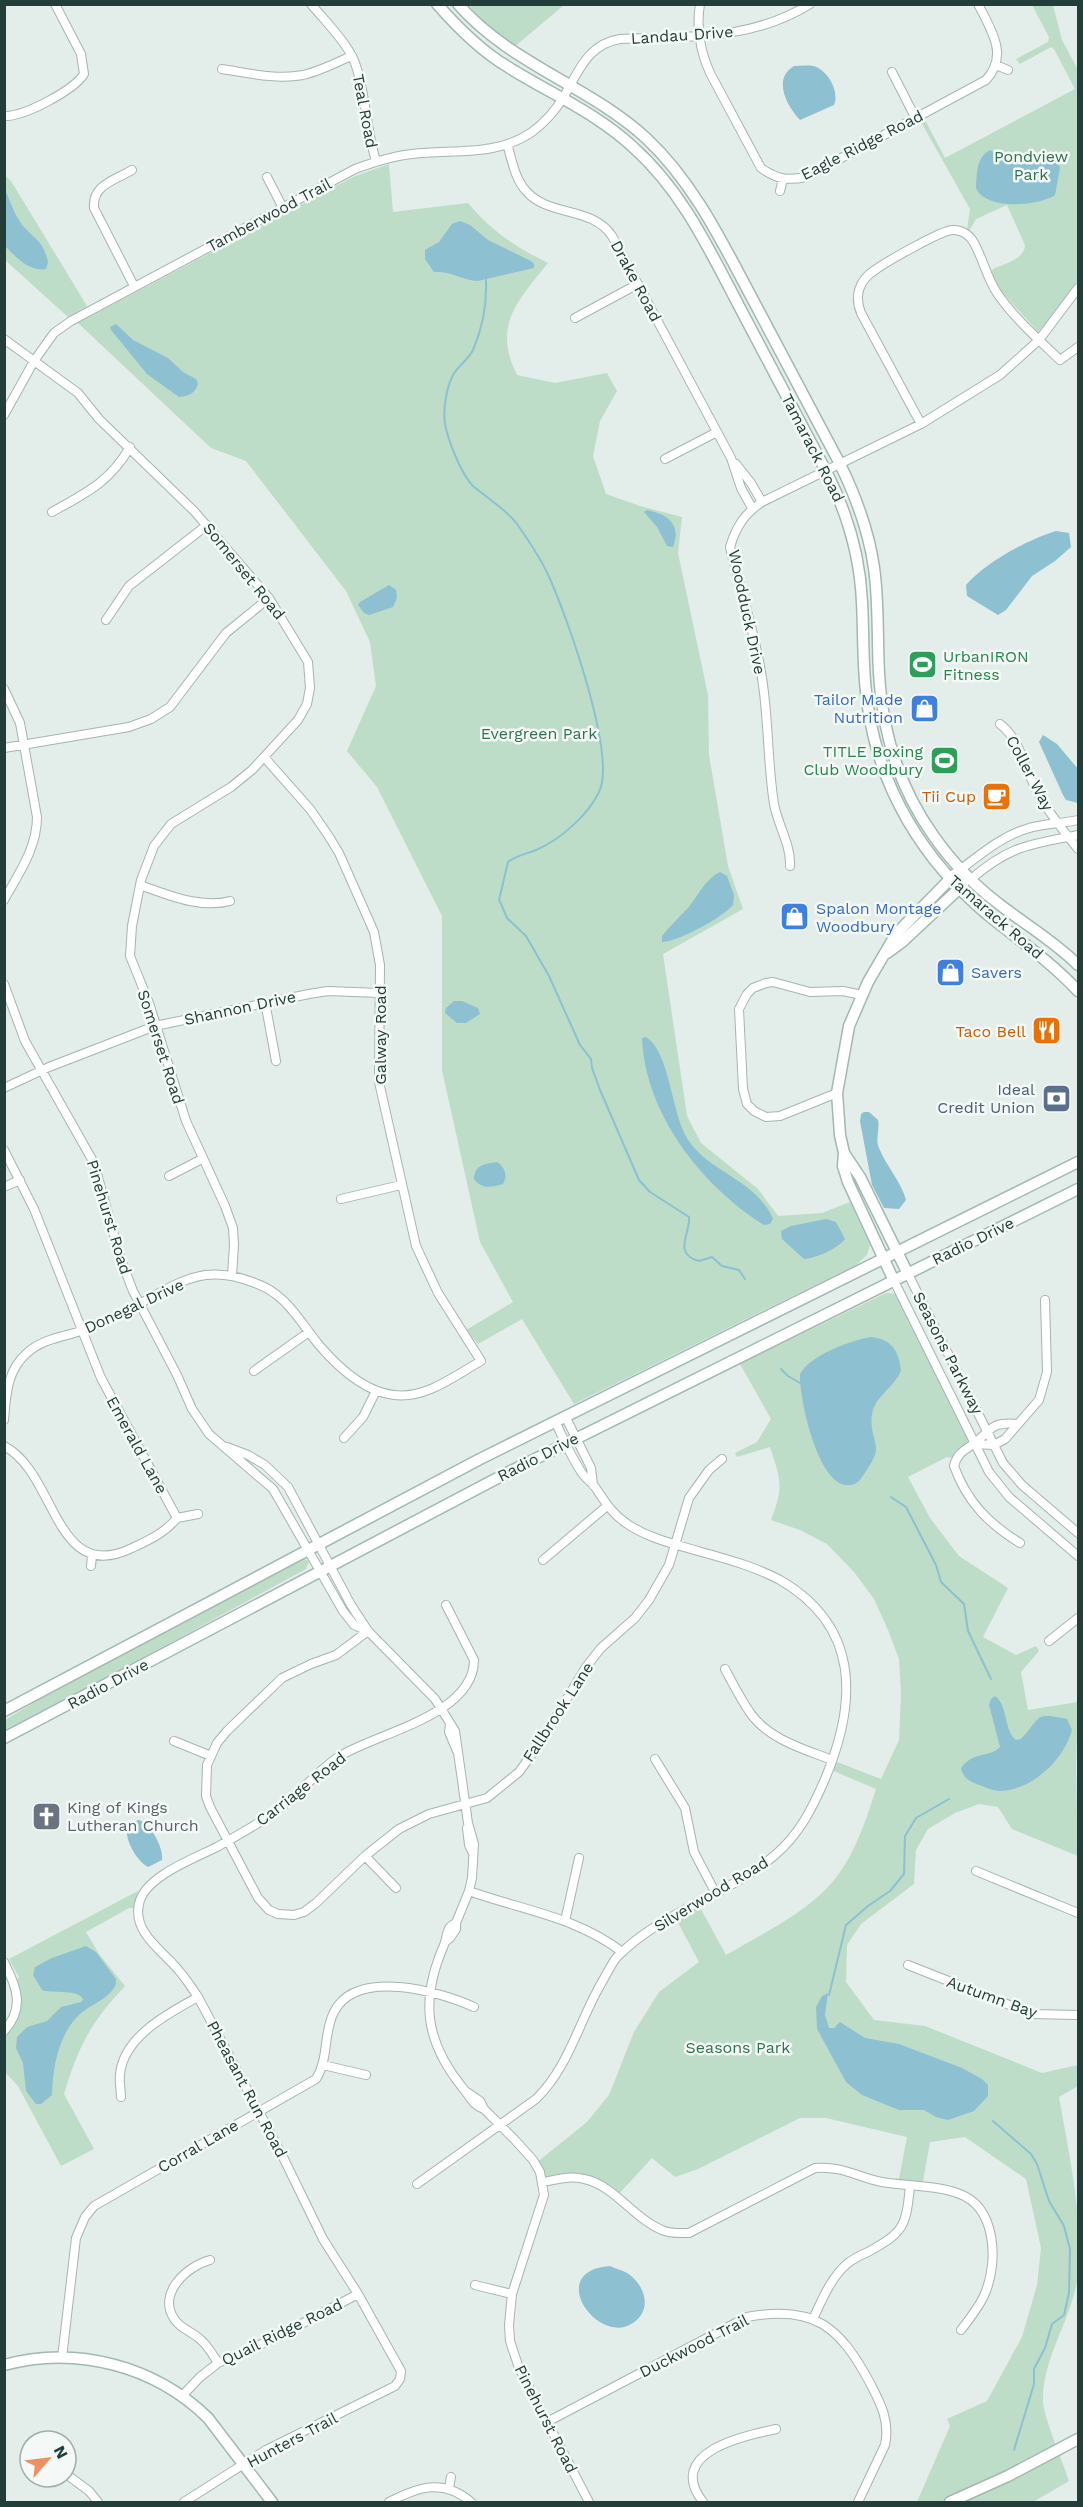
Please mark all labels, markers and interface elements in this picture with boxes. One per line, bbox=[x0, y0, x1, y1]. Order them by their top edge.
street label: Landau Drive bbox=[630, 22, 734, 48]
street label: Teal Road bbox=[349, 72, 381, 150]
street label: Eagle Ridge Road bbox=[798, 106, 926, 184]
park label: Pondview Park bbox=[994, 147, 1068, 184]
street label: Tamberwood Trail bbox=[203, 174, 335, 256]
street label: Drake Road bbox=[607, 237, 665, 325]
street label: Tamarack Road bbox=[778, 391, 848, 505]
street label: Somerset Road bbox=[199, 519, 289, 623]
street label: Woodduck Drive bbox=[725, 548, 769, 676]
place label: UrbanIRON Fitness bbox=[943, 647, 1029, 684]
sports icon: UrbanIRON Fitness bbox=[906, 649, 938, 681]
place label: Tailor Made Nutrition bbox=[814, 690, 903, 727]
shop icon: Tailor Made Nutrition bbox=[908, 692, 940, 724]
park label: Evergreen Park bbox=[481, 724, 597, 743]
street label: Coller Way bbox=[1002, 732, 1058, 814]
place label: TITLE Boxing Club Woodbury bbox=[803, 742, 924, 779]
sports icon: TITLE Boxing Club Woodbury bbox=[928, 744, 960, 776]
cafe icon: Tii Cup bbox=[981, 780, 1013, 812]
place label: Tii Cup bbox=[922, 787, 976, 806]
street label: Tamarack Road bbox=[945, 871, 1047, 963]
place label: Spalon Montage Woodbury bbox=[816, 899, 942, 936]
shop icon: Spalon Montage Woodbury bbox=[779, 901, 811, 933]
shop icon: Savers bbox=[934, 956, 966, 988]
place label: Savers bbox=[971, 963, 1022, 982]
street label: Galway Road bbox=[371, 985, 390, 1085]
street label: Somerset Road bbox=[134, 987, 188, 1107]
street label: Shannon Drive bbox=[182, 987, 298, 1029]
restaurant icon: Taco Bell bbox=[1031, 1015, 1063, 1047]
place label: Taco Bell bbox=[955, 1022, 1026, 1041]
place label: Ideal Credit Union bbox=[937, 1080, 1035, 1117]
bank icon: Ideal Credit Union bbox=[1040, 1082, 1072, 1114]
street label: Pinehurst Road bbox=[83, 1157, 135, 1277]
street label: Radio Drive bbox=[929, 1213, 1017, 1269]
street label: Donegal Drive bbox=[81, 1275, 187, 1337]
street label: Seasons Parkway bbox=[909, 1289, 987, 1418]
street label: Emerald Lane bbox=[102, 1393, 172, 1497]
street label: Radio Drive bbox=[494, 1428, 582, 1486]
street label: Radio Drive bbox=[64, 1655, 152, 1713]
street label: Fallbrook Lane bbox=[519, 1659, 597, 1765]
street label: Carriage Road bbox=[252, 1748, 350, 1830]
place label: King of Kings Lutheran Church bbox=[67, 1798, 199, 1835]
church icon: King of Kings Lutheran Church bbox=[30, 1800, 62, 1832]
street label: Silverwood Road bbox=[650, 1852, 772, 1936]
street label: Autumn Bay bbox=[944, 1972, 1040, 2022]
street label: Pheasant Run Road bbox=[203, 2017, 291, 2161]
park label: Seasons Park bbox=[686, 2038, 790, 2057]
street label: Corral Lane bbox=[154, 2115, 242, 2177]
street label: Quail Ridge Road bbox=[218, 2295, 346, 2369]
street label: Duckwood Trail bbox=[636, 2310, 752, 2382]
street label: Pinehurst Road bbox=[511, 2362, 581, 2476]
street label: Hunters Trail bbox=[243, 2408, 341, 2472]
north arrow bbox=[18, 2429, 78, 2489]
text: N bbox=[50, 2442, 72, 2462]

